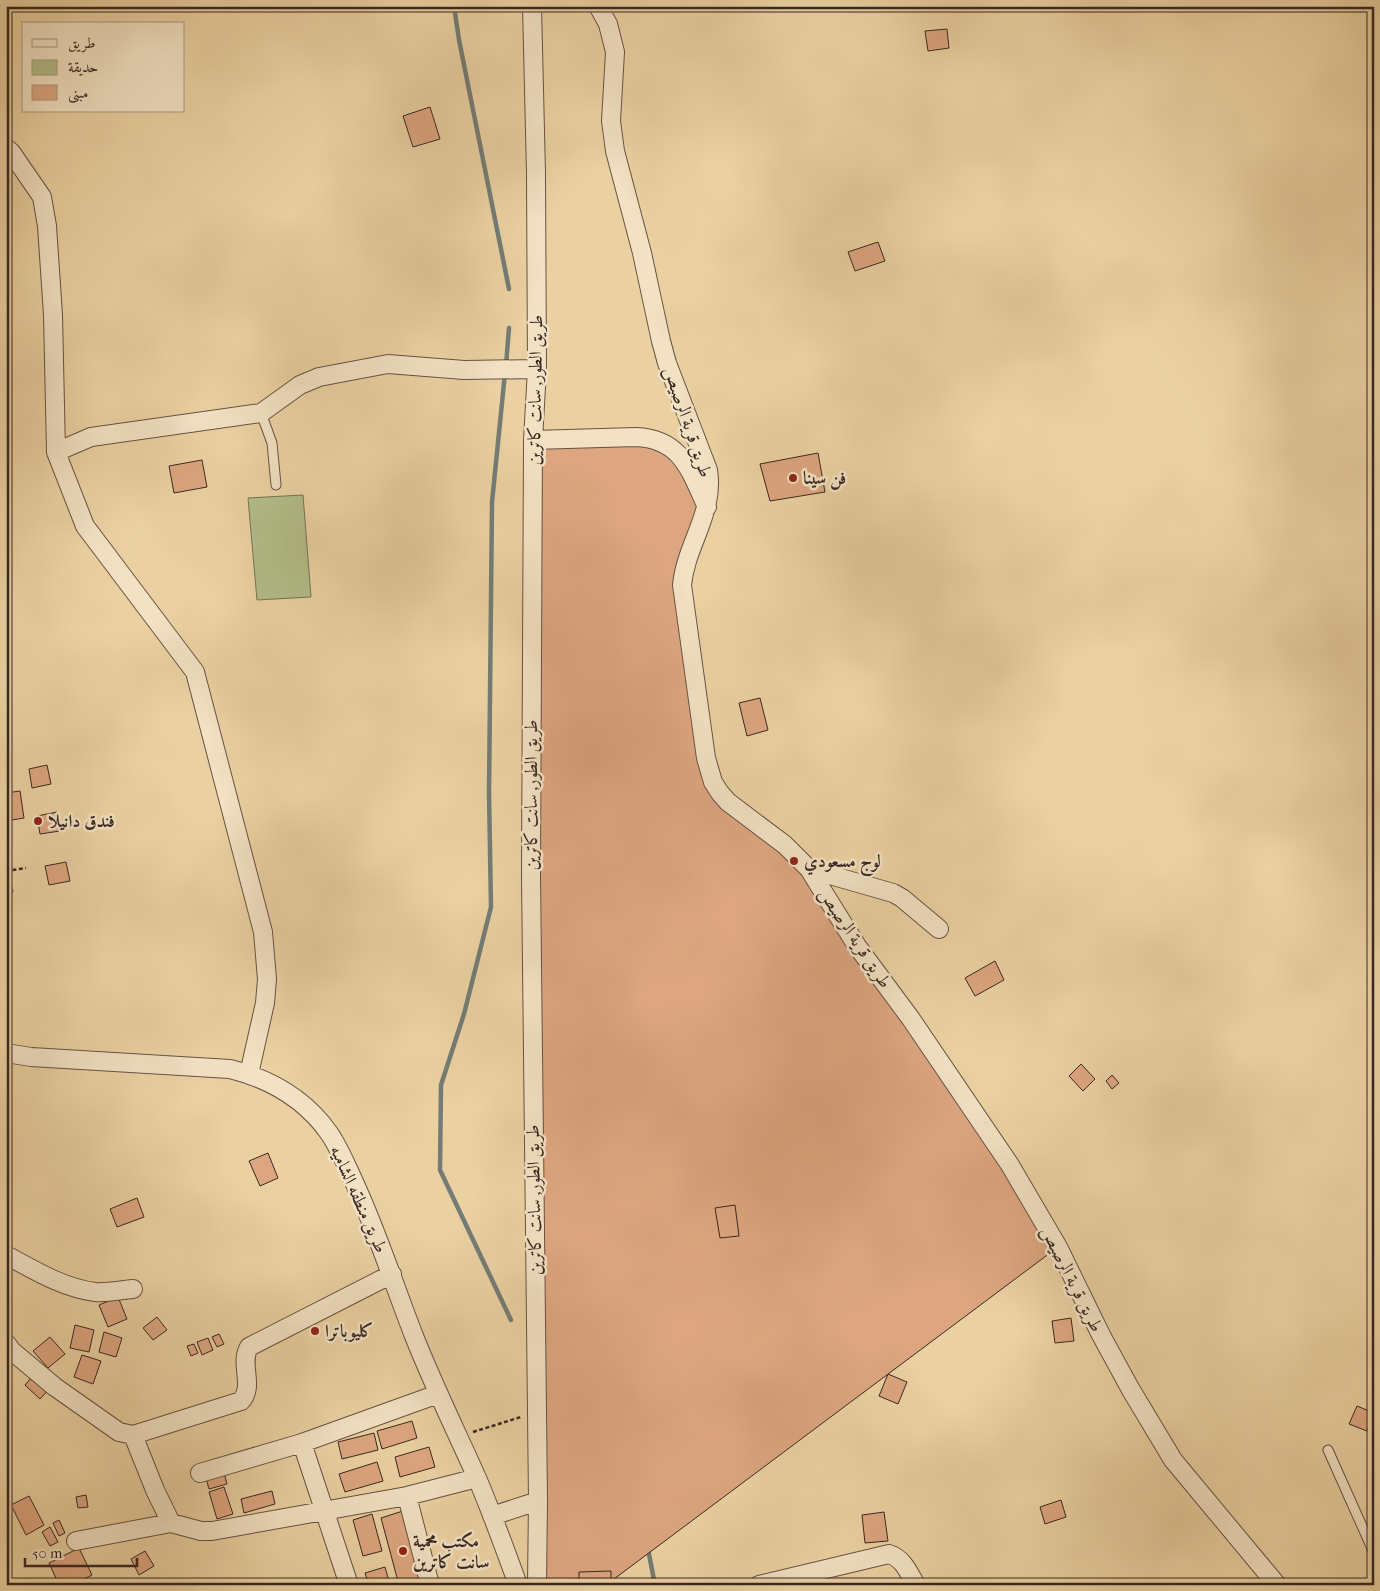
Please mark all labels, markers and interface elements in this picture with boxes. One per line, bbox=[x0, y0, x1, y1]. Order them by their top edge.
legend bbox=[22, 22, 185, 112]
text: طريق bbox=[68, 34, 95, 53]
text: حديقة bbox=[68, 58, 98, 76]
text: مبنى bbox=[68, 84, 88, 104]
street label: طريق الطور, سانت كاترين bbox=[524, 314, 548, 466]
street label: طريق قرية الرصيص bbox=[658, 364, 716, 481]
place label: فن سينا bbox=[803, 468, 846, 490]
marker: فن سينا bbox=[787, 472, 799, 484]
street label: طريق الطور, سانت كاترين bbox=[521, 720, 543, 870]
place label: فندق دانيلا bbox=[48, 811, 115, 832]
marker: فندق دانيلا bbox=[32, 815, 44, 827]
place label: لوج مسعودي bbox=[804, 851, 881, 877]
marker: لوج مسعودي bbox=[788, 855, 800, 867]
street label: طريق قرية الرصيص bbox=[813, 884, 896, 993]
street label: طريق الطور, سانت كاترين bbox=[523, 1124, 547, 1276]
street label: طريق منطقه الشاميه bbox=[325, 1142, 392, 1257]
street label: طريق قرية الرصيص bbox=[1035, 1223, 1107, 1336]
place label: كليوباترا bbox=[325, 1321, 374, 1342]
marker: كليوباترا bbox=[309, 1325, 321, 1337]
place label: مكتب محمية سانت كاترين bbox=[413, 1531, 489, 1573]
scale bar bbox=[25, 1536, 138, 1568]
text: 50 m bbox=[32, 1544, 63, 1562]
marker: مكتب محمية سانت كاترين bbox=[397, 1545, 409, 1557]

